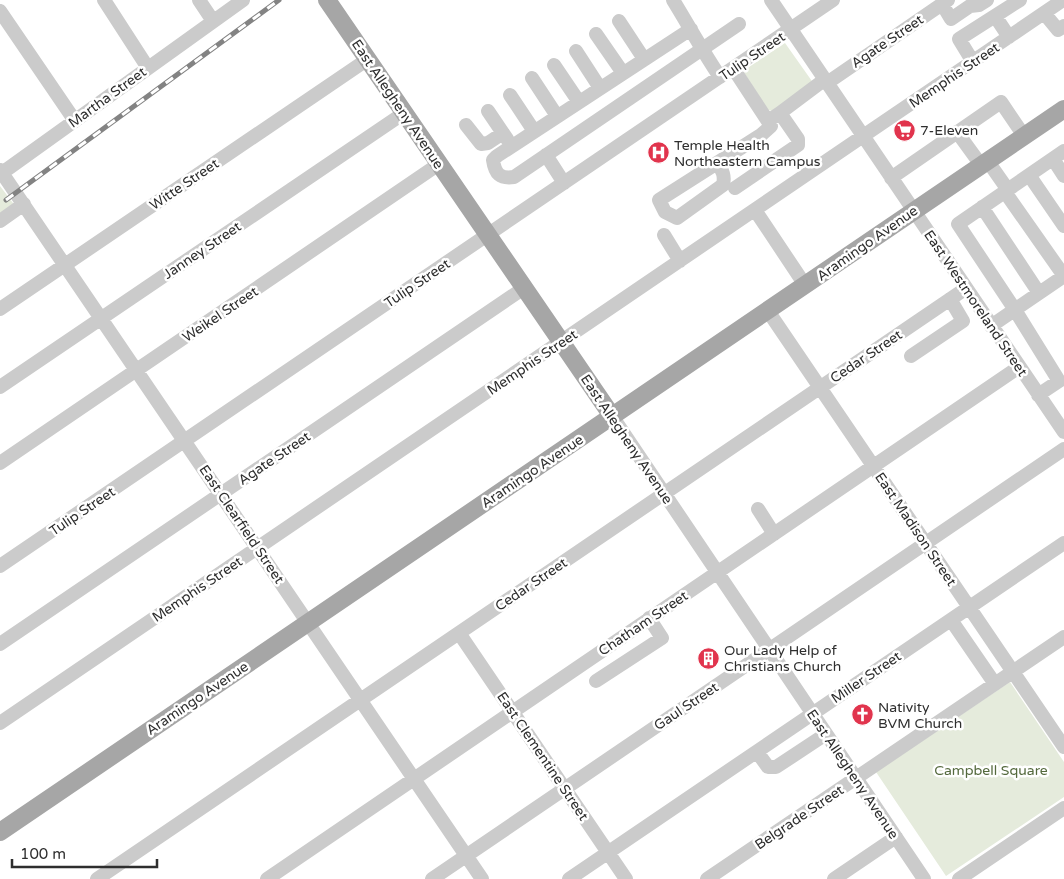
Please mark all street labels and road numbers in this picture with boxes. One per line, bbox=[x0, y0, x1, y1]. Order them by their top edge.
street label: Agate Street bbox=[848, 11, 927, 72]
street label: Tulip Street bbox=[716, 28, 789, 85]
street label: East Allegheny Avenue bbox=[348, 36, 447, 172]
street label: Memphis Street bbox=[906, 39, 1003, 112]
street label: Martha Street bbox=[65, 63, 150, 131]
street label: Witte Street bbox=[146, 155, 223, 214]
street label: Aramingo Avenue bbox=[813, 202, 921, 285]
street label: Janney Street bbox=[160, 218, 245, 283]
street label: East Westmoreland Street bbox=[920, 227, 1031, 380]
street label: Tulip Street bbox=[381, 255, 454, 312]
street label: Weikel Street bbox=[179, 283, 262, 346]
street label: Memphis Street bbox=[484, 326, 581, 399]
street label: Cedar Street bbox=[827, 326, 906, 387]
street label: East Allegheny Avenue bbox=[577, 371, 676, 507]
street label: Agate Street bbox=[235, 428, 314, 489]
street label: Aramingo Avenue bbox=[478, 431, 587, 512]
street label: East Clearfield Street bbox=[196, 462, 288, 587]
street label: East Madison Street bbox=[871, 469, 960, 590]
street label: Tulip Street bbox=[46, 483, 119, 540]
street label: Memphis Street bbox=[149, 553, 246, 626]
street label: Cedar Street bbox=[492, 554, 571, 615]
street label: Chatham Street bbox=[595, 587, 692, 660]
street label: Miller Street bbox=[828, 647, 905, 707]
street label: Aramingo Avenue bbox=[143, 658, 252, 739]
street label: Gaul Street bbox=[651, 678, 722, 734]
street label: East Clementine Street bbox=[493, 689, 592, 824]
street label: East Allegheny Avenue bbox=[803, 706, 902, 842]
street label: Belgrade Street bbox=[752, 781, 847, 853]

